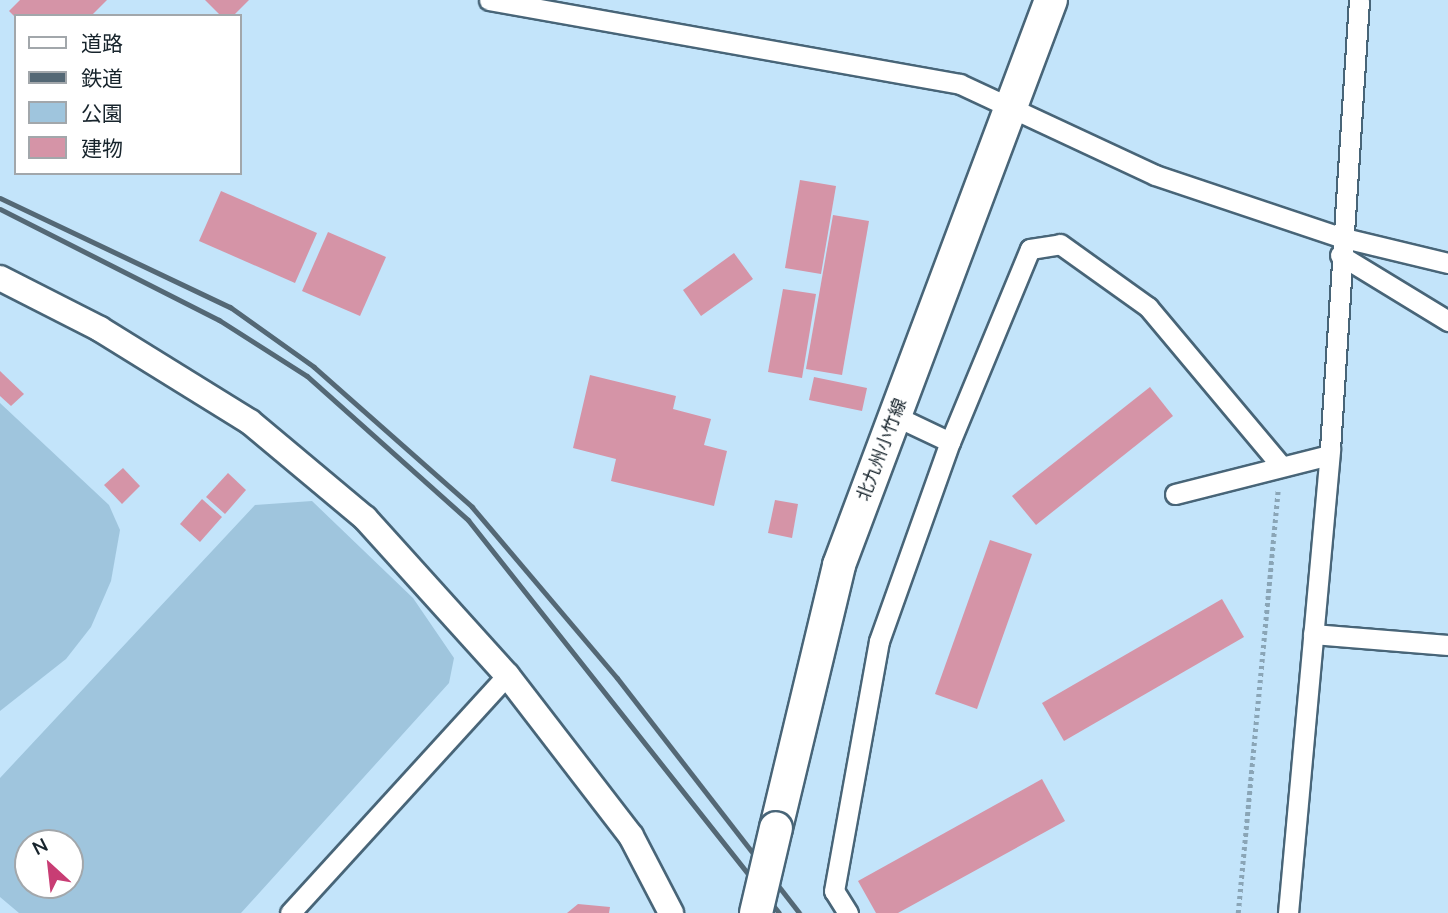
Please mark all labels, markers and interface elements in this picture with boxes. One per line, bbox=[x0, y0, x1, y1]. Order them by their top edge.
legend bbox=[14, 14, 242, 175]
text: 道路 bbox=[81, 30, 123, 58]
text: 鉄道 bbox=[81, 65, 123, 93]
text: 公園 bbox=[81, 100, 123, 128]
text: 建物 bbox=[81, 135, 123, 163]
street label: 北九州小竹線 bbox=[853, 396, 911, 504]
north arrow bbox=[14, 829, 84, 899]
text: N bbox=[28, 832, 53, 862]

